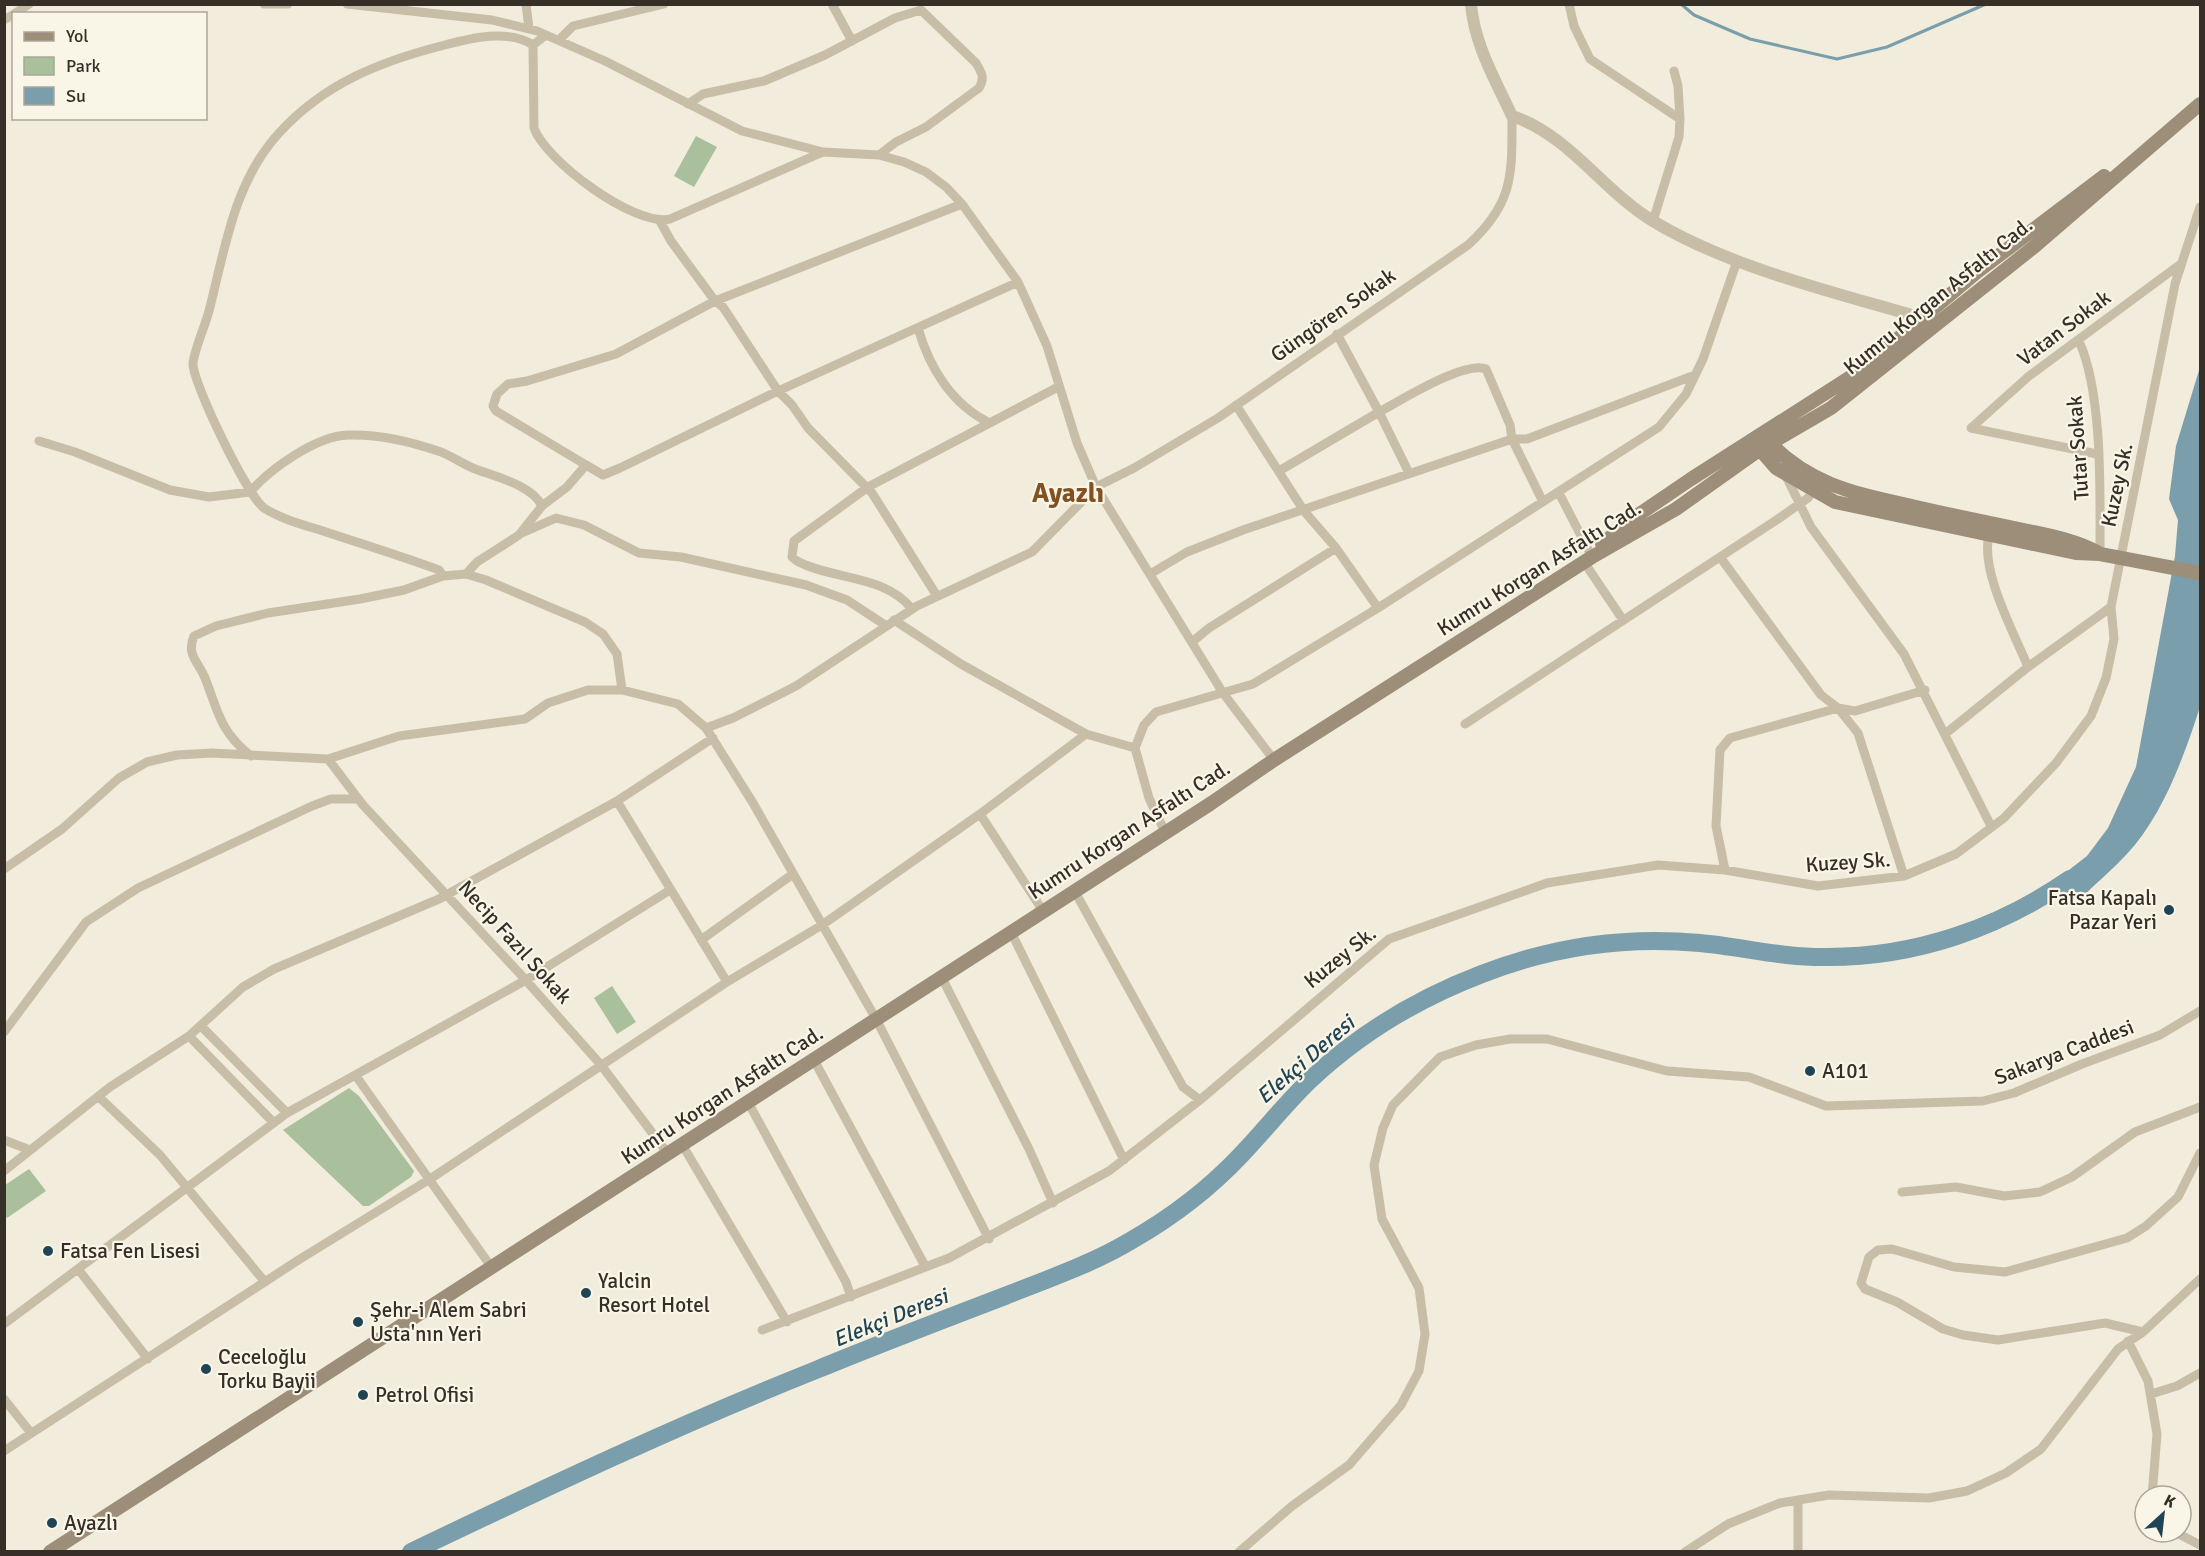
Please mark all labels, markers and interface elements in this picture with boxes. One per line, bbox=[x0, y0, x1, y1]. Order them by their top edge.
legend bbox=[12, 12, 207, 120]
text: Yol bbox=[66, 25, 89, 47]
text: Park bbox=[66, 55, 101, 77]
text: Su bbox=[66, 85, 86, 107]
street label: Kumru Korgan Asfaltı Cad. bbox=[1838, 212, 2038, 380]
street label: Güngören Sokak bbox=[1265, 262, 1401, 368]
street label: Vatan Sokak bbox=[2012, 284, 2116, 371]
street label: Tutar Sokak bbox=[2061, 394, 2095, 501]
street label: Kuzey Sk. bbox=[2095, 441, 2139, 529]
district label: Ayazlı bbox=[1032, 477, 1104, 510]
street label: Kumru Korgan Asfaltı Cad. bbox=[1432, 495, 1646, 641]
street label: Kumru Korgan Asfaltı Cad. bbox=[1023, 755, 1235, 905]
street label: Kuzey Sk. bbox=[1805, 846, 1891, 878]
street label: Necip Fazıl Sokak bbox=[453, 875, 578, 1010]
place label: Fatsa Kapalı Pazar Yeri bbox=[2048, 885, 2157, 935]
marker: Fatsa Kapalı Pazar Yeri bbox=[2162, 903, 2176, 917]
street label: Kuzey Sk. bbox=[1299, 920, 1381, 994]
water label: Elekçi Deresi bbox=[1251, 1008, 1361, 1109]
street label: Sakarya Caddesi bbox=[1991, 1013, 2137, 1091]
street label: Kumru Korgan Asfaltı Cad. bbox=[616, 1020, 828, 1170]
place label: A101 bbox=[1822, 1058, 1869, 1084]
marker: A101 bbox=[1803, 1064, 1817, 1078]
place label: Fatsa Fen Lisesi bbox=[60, 1238, 200, 1264]
marker: Fatsa Fen Lisesi bbox=[41, 1244, 55, 1258]
place label: Yalcin Resort Hotel bbox=[598, 1268, 710, 1318]
water label: Elekçi Deresi bbox=[829, 1281, 953, 1353]
marker: Yalcin Resort Hotel bbox=[579, 1286, 593, 1300]
place label: Şehr-i Alem Sabri Usta'nın Yeri bbox=[370, 1297, 527, 1347]
marker: Şehr-i Alem Sabri Usta'nın Yeri bbox=[351, 1315, 365, 1329]
place label: Ceceloğlu Torku Bayii bbox=[218, 1344, 316, 1394]
marker: Ceceloğlu Torku Bayii bbox=[199, 1362, 213, 1376]
place label: Petrol Ofisi bbox=[375, 1382, 474, 1408]
marker: Petrol Ofisi bbox=[356, 1388, 370, 1402]
north arrow bbox=[2133, 1484, 2193, 1544]
text: K bbox=[2160, 1490, 2178, 1513]
place label: Ayazlı bbox=[64, 1510, 118, 1536]
marker: Ayazlı bbox=[45, 1516, 59, 1530]

